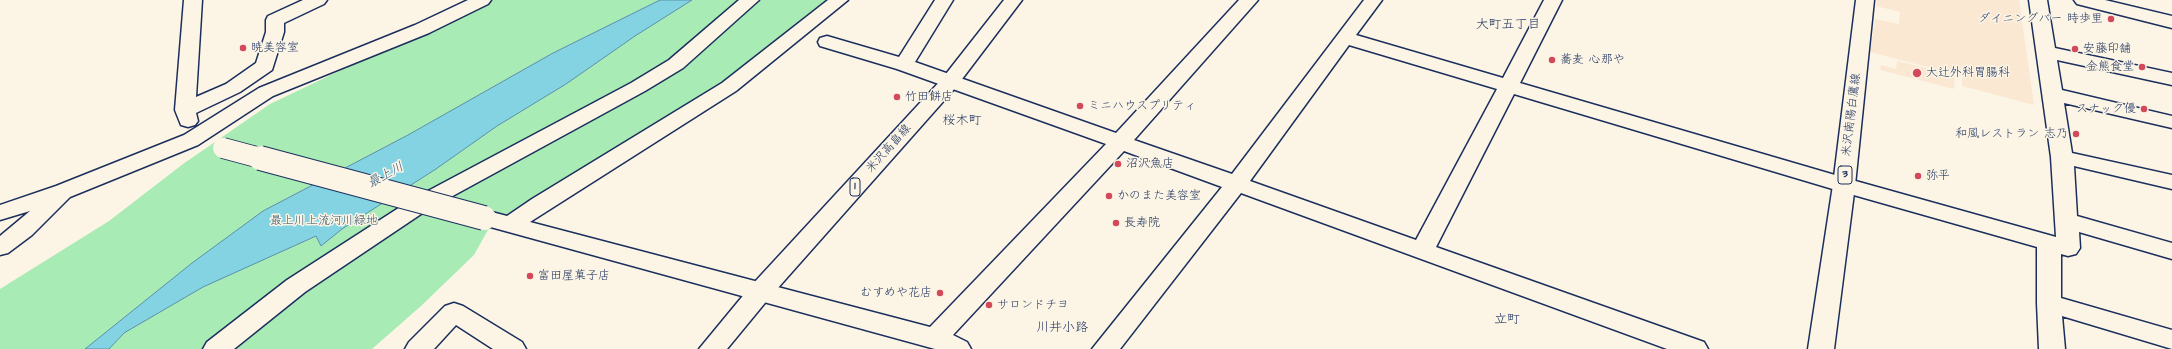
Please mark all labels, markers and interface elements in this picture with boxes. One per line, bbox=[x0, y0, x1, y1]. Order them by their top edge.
place label: ダイニングバー 時歩里 bbox=[1978, 12, 2103, 26]
marker: ダイニングバー 時歩里 bbox=[2106, 14, 2116, 24]
district label: 大町五丁目 bbox=[1476, 17, 1540, 33]
place label: 暁美容室 bbox=[251, 41, 299, 55]
place label: 安藤印舗 bbox=[2083, 42, 2131, 56]
marker: 暁美容室 bbox=[238, 43, 248, 53]
marker: 安藤印舗 bbox=[2070, 44, 2080, 54]
place label: 蕎麦 心那や bbox=[1560, 53, 1625, 67]
marker: 蕎麦 心那や bbox=[1547, 55, 1557, 65]
place label: 金熊食堂 bbox=[2086, 60, 2134, 74]
marker: 金熊食堂 bbox=[2137, 62, 2147, 72]
place label: 大辻外科胃腸科 bbox=[1926, 66, 2010, 80]
marker: 大辻外科胃腸科 bbox=[1911, 67, 1923, 79]
street label: 米沢南陽白鷹線 bbox=[1840, 72, 1864, 158]
place label: 竹田餅店 bbox=[905, 90, 953, 104]
marker: 竹田餅店 bbox=[892, 92, 902, 102]
place label: ミニハウスプリティ bbox=[1088, 99, 1196, 113]
marker: ミニハウスプリティ bbox=[1075, 101, 1085, 111]
place label: スナック優 bbox=[2076, 102, 2136, 116]
marker: スナック優 bbox=[2139, 104, 2149, 114]
district label: 桜木町 bbox=[943, 113, 981, 129]
street label: 米沢高畠線 bbox=[864, 122, 914, 176]
place label: 和風レストラン 志乃 bbox=[1955, 127, 2068, 141]
marker: 和風レストラン 志乃 bbox=[2071, 129, 2081, 139]
place label: 沼沢魚店 bbox=[1126, 157, 1174, 171]
marker: 沼沢魚店 bbox=[1113, 159, 1123, 169]
water label: 最上川 bbox=[365, 160, 407, 192]
road number: 3 bbox=[1838, 166, 1852, 184]
place label: 弥平 bbox=[1926, 169, 1950, 183]
marker: 弥平 bbox=[1913, 171, 1923, 181]
road number: 1 bbox=[850, 178, 860, 196]
place label: かのまた美容室 bbox=[1117, 189, 1201, 203]
marker: かのまた美容室 bbox=[1104, 191, 1114, 201]
park label: 最上川上流河川緑地 bbox=[270, 214, 378, 228]
place label: 長寿院 bbox=[1124, 216, 1160, 230]
marker: 長寿院 bbox=[1111, 218, 1121, 228]
place label: 富田屋菓子店 bbox=[538, 269, 610, 283]
marker: 富田屋菓子店 bbox=[525, 271, 535, 281]
place label: むすめや花店 bbox=[860, 286, 932, 300]
marker: むすめや花店 bbox=[935, 288, 945, 298]
place label: サロンドチヨ bbox=[997, 298, 1069, 312]
marker: サロンドチヨ bbox=[984, 300, 994, 310]
district label: 立町 bbox=[1494, 312, 1520, 328]
district label: 川井小路 bbox=[1036, 320, 1088, 336]

